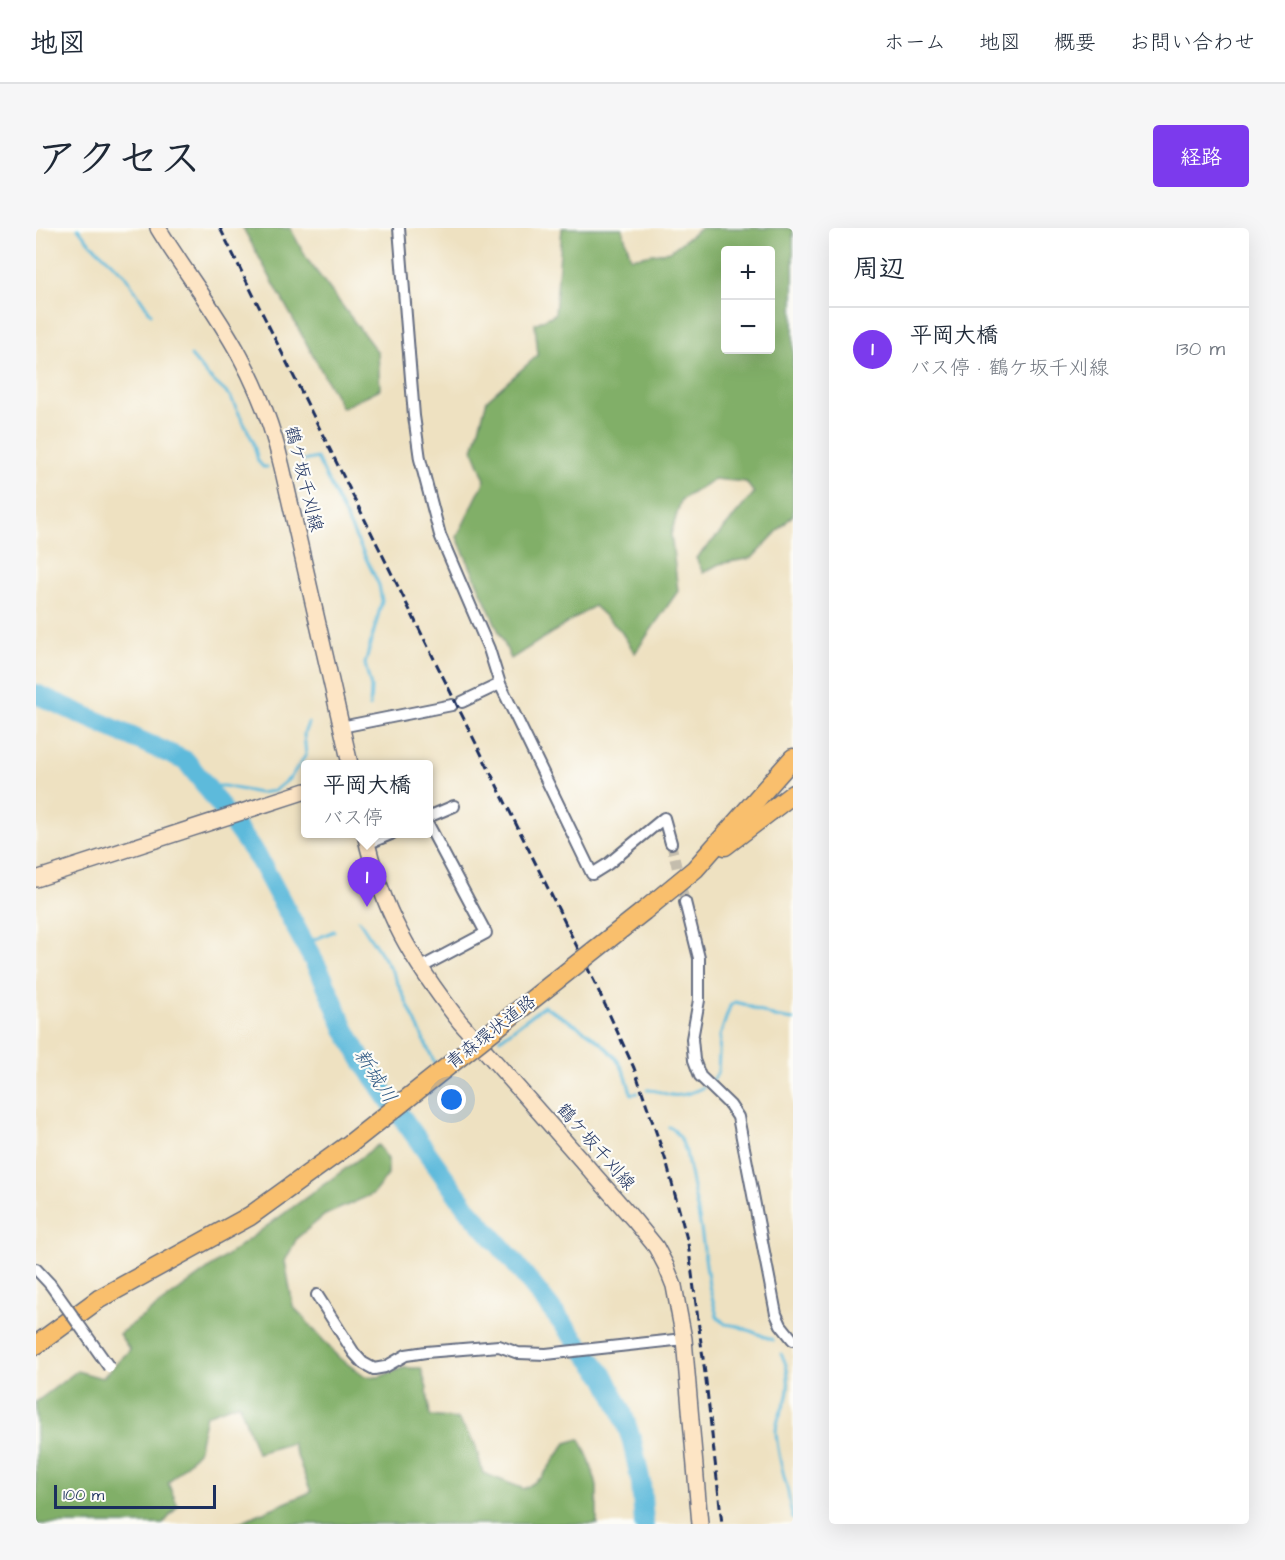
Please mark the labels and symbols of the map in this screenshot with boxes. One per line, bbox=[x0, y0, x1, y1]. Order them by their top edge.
street label: 鶴ケ坂千刈線 bbox=[279, 424, 329, 534]
pin: 1 bbox=[348, 858, 386, 907]
street label: 青森環状道路 bbox=[441, 989, 541, 1075]
water label: 新城川 bbox=[347, 1043, 403, 1109]
your location bbox=[437, 1085, 466, 1114]
street label: 鶴ケ坂千刈線 bbox=[551, 1098, 641, 1196]
scale bar bbox=[54, 1482, 216, 1510]

